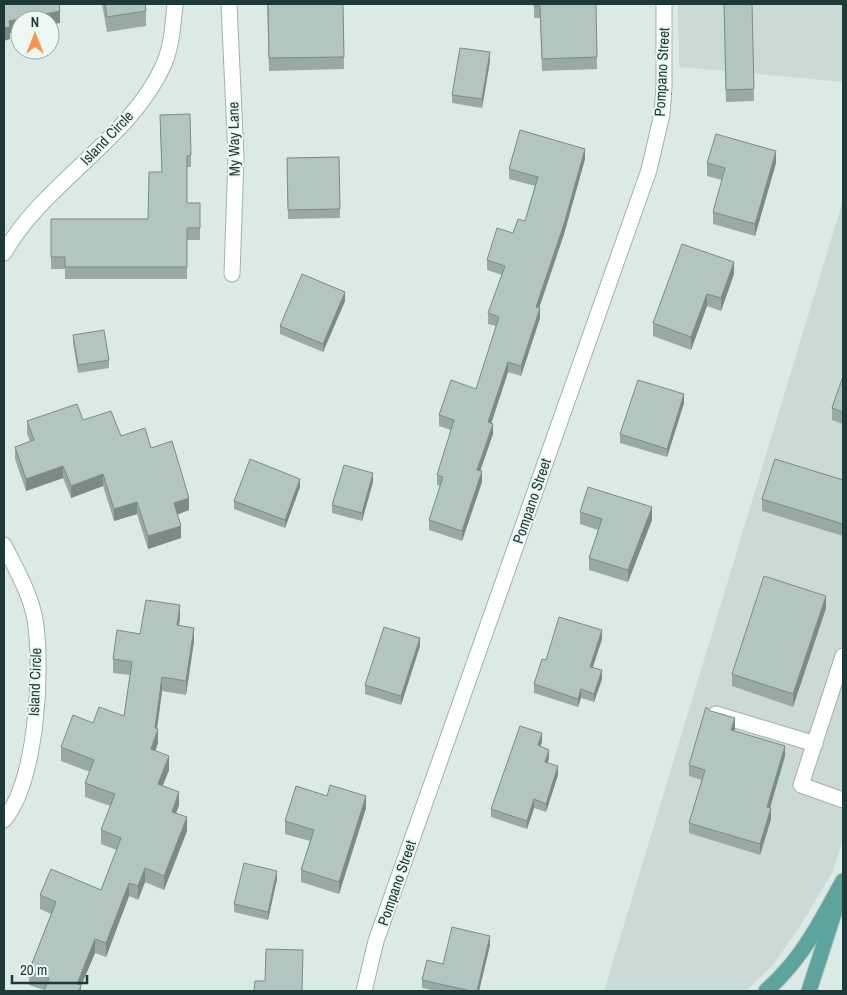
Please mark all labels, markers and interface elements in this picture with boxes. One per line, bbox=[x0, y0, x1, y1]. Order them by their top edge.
north arrow bbox=[10, 10, 60, 60]
text: N bbox=[31, 13, 39, 31]
street label: Pompano Street bbox=[649, 26, 674, 117]
street label: My Way Lane bbox=[222, 101, 245, 177]
street label: Island Circle bbox=[75, 106, 138, 170]
street label: Pompano Street bbox=[507, 455, 556, 546]
street label: Island Circle bbox=[23, 647, 46, 717]
street label: Pompano Street bbox=[372, 837, 421, 928]
scale bar bbox=[12, 952, 88, 984]
text: 20 m bbox=[20, 959, 47, 980]

